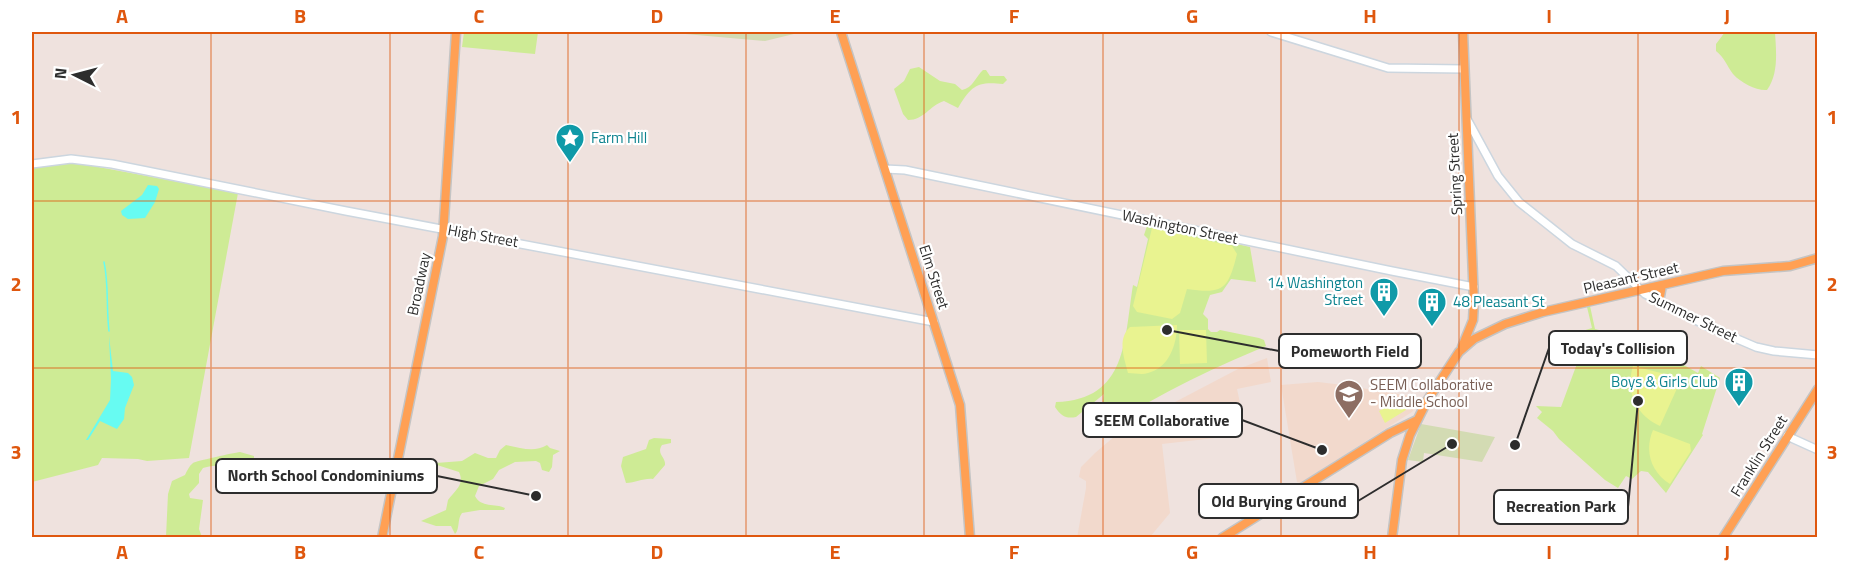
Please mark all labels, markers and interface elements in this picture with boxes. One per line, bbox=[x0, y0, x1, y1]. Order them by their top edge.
text: A bbox=[116, 0, 128, 31]
text: B bbox=[294, 0, 306, 31]
text: C bbox=[474, 0, 485, 31]
text: D bbox=[651, 0, 663, 31]
text: E bbox=[829, 0, 841, 31]
text: F bbox=[1009, 0, 1020, 31]
text: G bbox=[1186, 0, 1198, 31]
text: H bbox=[1363, 0, 1377, 31]
text: I bbox=[1546, 0, 1552, 31]
text: J bbox=[1724, 0, 1730, 31]
north arrow bbox=[45, 45, 105, 105]
text: N bbox=[48, 67, 73, 80]
text: 1 bbox=[10, 101, 22, 132]
text: 1 bbox=[1826, 101, 1838, 132]
place icon: Farm Hill bbox=[554, 122, 586, 164]
place label: Farm Hill bbox=[591, 126, 647, 149]
street label: Spring Street bbox=[1441, 132, 1468, 216]
street label: Washington Street bbox=[1120, 203, 1241, 250]
street label: High Street bbox=[446, 218, 521, 253]
street label: Elm Street bbox=[913, 242, 956, 313]
street label: Broadway bbox=[401, 250, 436, 317]
street label: Pleasant Street bbox=[1581, 255, 1682, 300]
text: 2 bbox=[10, 268, 22, 299]
text: 2 bbox=[1826, 268, 1838, 299]
place label: 14 Washington Street bbox=[1267, 271, 1364, 311]
building icon: 14 Washington Street bbox=[1368, 276, 1400, 318]
street label: Summer Street bbox=[1645, 285, 1742, 348]
building icon: 48 Pleasant St bbox=[1416, 286, 1448, 328]
place label: 48 Pleasant St bbox=[1453, 290, 1546, 313]
callout: Today's Collision bbox=[1549, 331, 1687, 365]
callout: Pomeworth Field bbox=[1279, 334, 1421, 368]
text: Today's Collision bbox=[1561, 336, 1675, 360]
text: Pomeworth Field bbox=[1291, 339, 1409, 363]
building icon: Boys & Girls Club bbox=[1723, 366, 1755, 408]
place label: Boys & Girls Club bbox=[1611, 370, 1718, 393]
place label: SEEM Collaborative - Middle School bbox=[1370, 373, 1493, 413]
school or university icon: SEEM Collaborative - Middle School bbox=[1333, 378, 1365, 420]
callout: SEEM Collaborative bbox=[1083, 403, 1242, 437]
text: SEEM Collaborative bbox=[1095, 408, 1229, 432]
street label: Franklin Street bbox=[1724, 410, 1793, 501]
text: 3 bbox=[10, 436, 22, 467]
text: 3 bbox=[1826, 436, 1838, 467]
callout: North School Condominiums bbox=[216, 459, 437, 493]
text: North School Condominiums bbox=[228, 463, 424, 487]
callout: Old Burying Ground bbox=[1199, 484, 1358, 518]
text: Old Burying Ground bbox=[1211, 489, 1347, 513]
callout: Recreation Park bbox=[1494, 490, 1628, 524]
text: Recreation Park bbox=[1506, 494, 1617, 518]
text: A bbox=[116, 536, 128, 567]
text: B bbox=[294, 536, 306, 567]
text: C bbox=[474, 536, 485, 567]
text: D bbox=[651, 536, 663, 567]
text: E bbox=[829, 536, 841, 567]
text: F bbox=[1009, 536, 1020, 567]
text: G bbox=[1186, 536, 1198, 567]
text: H bbox=[1363, 536, 1377, 567]
text: I bbox=[1546, 536, 1552, 567]
text: J bbox=[1724, 536, 1730, 567]

